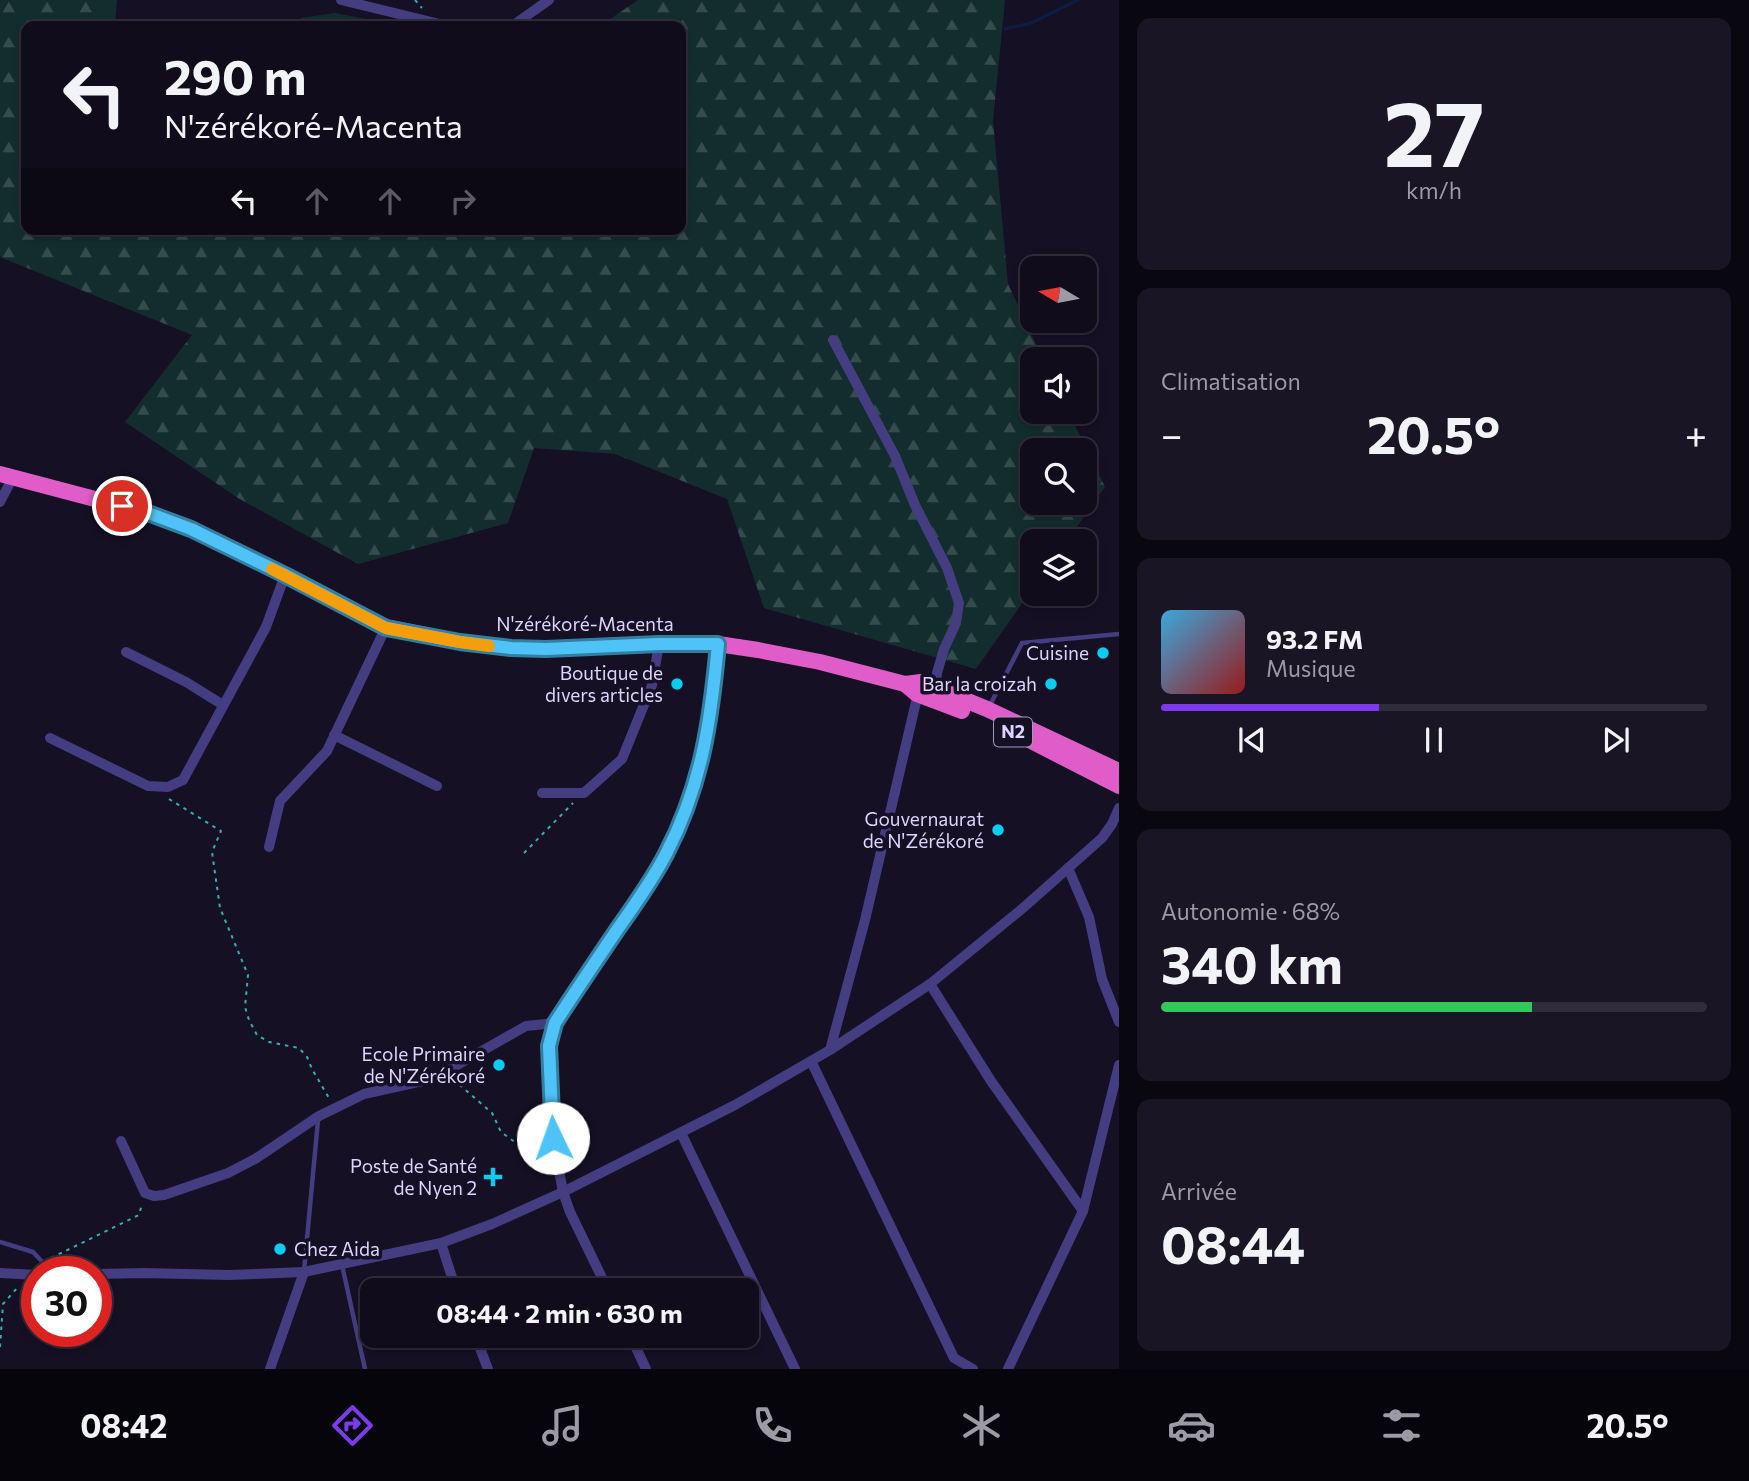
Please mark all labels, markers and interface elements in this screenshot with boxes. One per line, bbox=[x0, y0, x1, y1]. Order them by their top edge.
text: 290 m bbox=[164, 45, 306, 105]
icon: left bbox=[49, 49, 140, 140]
text: 27 bbox=[1383, 74, 1485, 186]
text: N'zérékoré-Macenta bbox=[164, 105, 463, 145]
text: km/h bbox=[1406, 176, 1462, 204]
icon: left bbox=[225, 182, 263, 220]
icon: ahead bbox=[298, 182, 336, 220]
icon: ahead bbox=[371, 182, 409, 220]
icon: right bbox=[444, 182, 482, 220]
north arrow bbox=[1020, 256, 1097, 332]
map controls bbox=[1020, 256, 1097, 606]
button: sound bbox=[1020, 347, 1097, 424]
text: Climatisation bbox=[1161, 367, 1301, 395]
text: 20.5° bbox=[1367, 401, 1500, 465]
text: − bbox=[1161, 410, 1183, 457]
text: + bbox=[1685, 410, 1707, 457]
button: search bbox=[1020, 438, 1097, 515]
pin bbox=[92, 476, 152, 536]
icon: arrive bbox=[103, 487, 141, 525]
button: layers bbox=[1020, 529, 1097, 606]
street label: N'zérékoré-Macenta bbox=[496, 612, 674, 635]
text: 93.2 FM bbox=[1266, 623, 1363, 654]
place label: Cuisine bbox=[1026, 641, 1089, 664]
marker: Cuisine bbox=[1095, 645, 1111, 661]
text: Musique bbox=[1266, 654, 1356, 682]
place label: Boutique de divers articles bbox=[545, 661, 663, 706]
place label: Bar la croizah bbox=[922, 672, 1037, 695]
marker: Boutique de divers articles bbox=[669, 676, 685, 692]
marker: Bar la croizah bbox=[1043, 676, 1059, 692]
road number: N2 bbox=[994, 718, 1032, 746]
icon: previous bbox=[1233, 721, 1271, 759]
icon: pause bbox=[1415, 721, 1453, 759]
icon: next bbox=[1597, 721, 1635, 759]
place label: Gouvernaurat de N'Zérékoré bbox=[863, 807, 984, 852]
marker: Gouvernaurat de N'Zérékoré bbox=[990, 822, 1006, 838]
text: Autonomie · 68% bbox=[1161, 897, 1340, 925]
text: 340 km bbox=[1161, 931, 1343, 995]
place label: Ecole Primaire de N'Zérékoré bbox=[361, 1042, 485, 1087]
marker: Ecole Primaire de N'Zérékoré bbox=[491, 1057, 507, 1073]
position arrow bbox=[516, 1101, 590, 1175]
place label: Poste de Santé de Nyen 2 bbox=[350, 1154, 477, 1199]
marker: Poste de Santé de Nyen 2 bbox=[483, 1167, 503, 1187]
text: Arrivée bbox=[1161, 1177, 1237, 1205]
text: 08:44 bbox=[1161, 1211, 1305, 1275]
place label: Chez Aida bbox=[294, 1237, 380, 1260]
marker: Chez Aida bbox=[272, 1241, 288, 1257]
speed limit sign: 30 bbox=[21, 1256, 112, 1347]
text: 08:44 · 2 min · 630 m bbox=[436, 1297, 683, 1328]
icon: directions bbox=[328, 1401, 377, 1450]
icon: music bbox=[538, 1401, 587, 1450]
icon: phone bbox=[748, 1401, 797, 1450]
icon: climate bbox=[957, 1401, 1006, 1450]
icon: car bbox=[1167, 1401, 1216, 1450]
icon: filters bbox=[1377, 1401, 1426, 1450]
text: 08:42 bbox=[80, 1405, 167, 1445]
text: 20.5° bbox=[1586, 1405, 1669, 1445]

